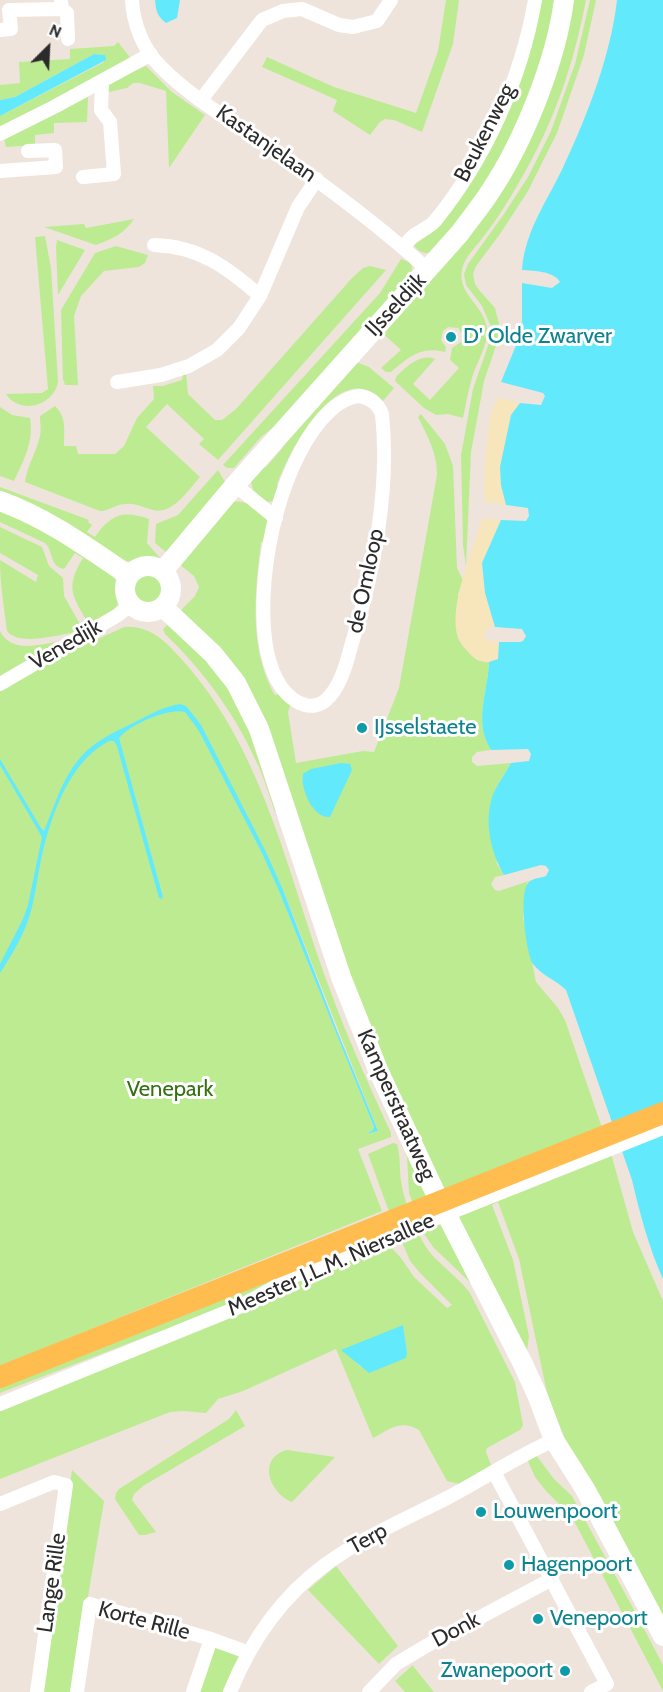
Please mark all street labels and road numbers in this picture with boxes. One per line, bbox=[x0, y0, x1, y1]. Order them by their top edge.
street label: Beukenweg bbox=[449, 79, 521, 187]
street label: Kastanjelaan bbox=[211, 100, 321, 188]
street label: IJsseldijk bbox=[360, 268, 432, 342]
street label: de Omloop bbox=[342, 526, 390, 636]
street label: Venedijk bbox=[25, 614, 107, 676]
street label: Kamperstraatweg bbox=[351, 1025, 441, 1185]
street label: Meester J.L.M. Niersallee bbox=[224, 1207, 438, 1323]
street label: Terp bbox=[344, 1518, 392, 1560]
street label: Lange Rille bbox=[32, 1531, 72, 1635]
street label: Korte Rille bbox=[95, 1596, 193, 1646]
street label: Donk bbox=[428, 1607, 484, 1653]

